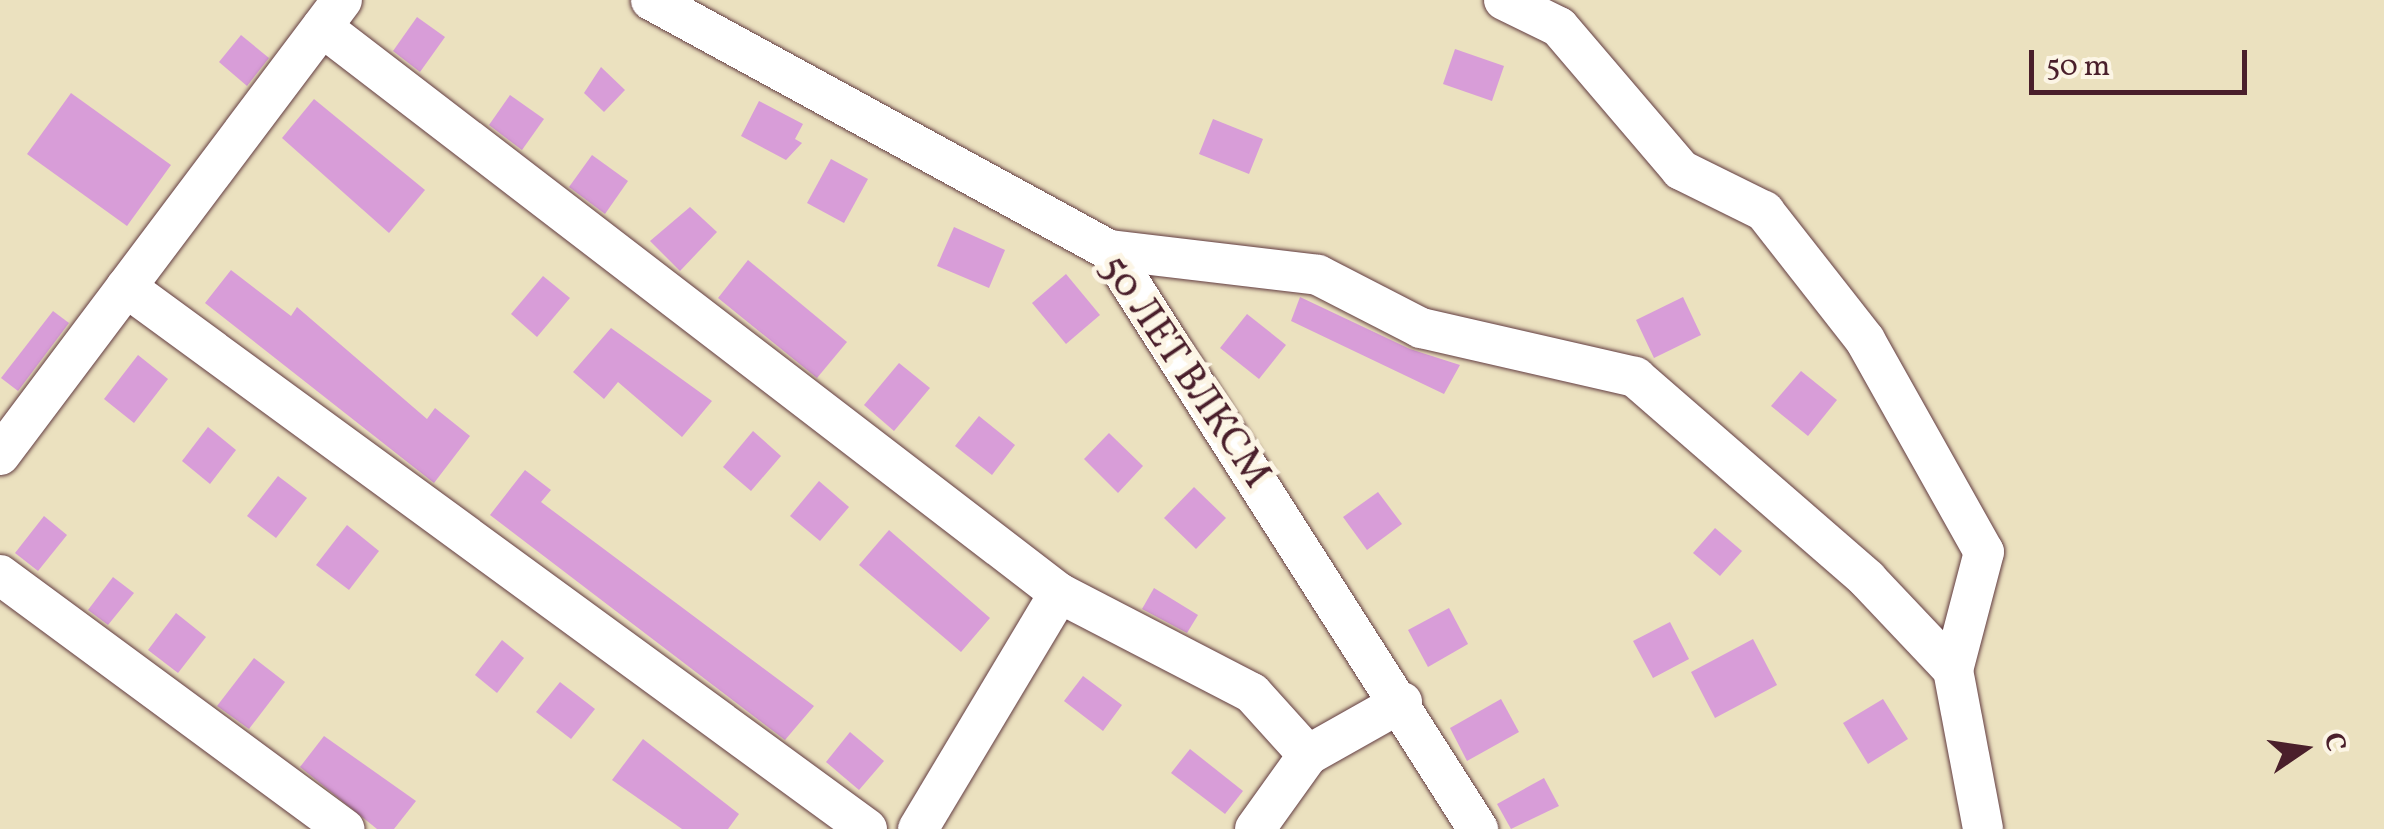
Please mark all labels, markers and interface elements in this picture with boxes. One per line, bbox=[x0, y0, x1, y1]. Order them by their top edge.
scale bar bbox=[2034, 30, 2252, 92]
text: 50 m bbox=[2046, 46, 2110, 88]
street label: 50 ЛЕТ ВЛКСМ bbox=[1088, 246, 1280, 498]
north arrow bbox=[2254, 699, 2354, 799]
text: С bbox=[2313, 729, 2355, 755]

